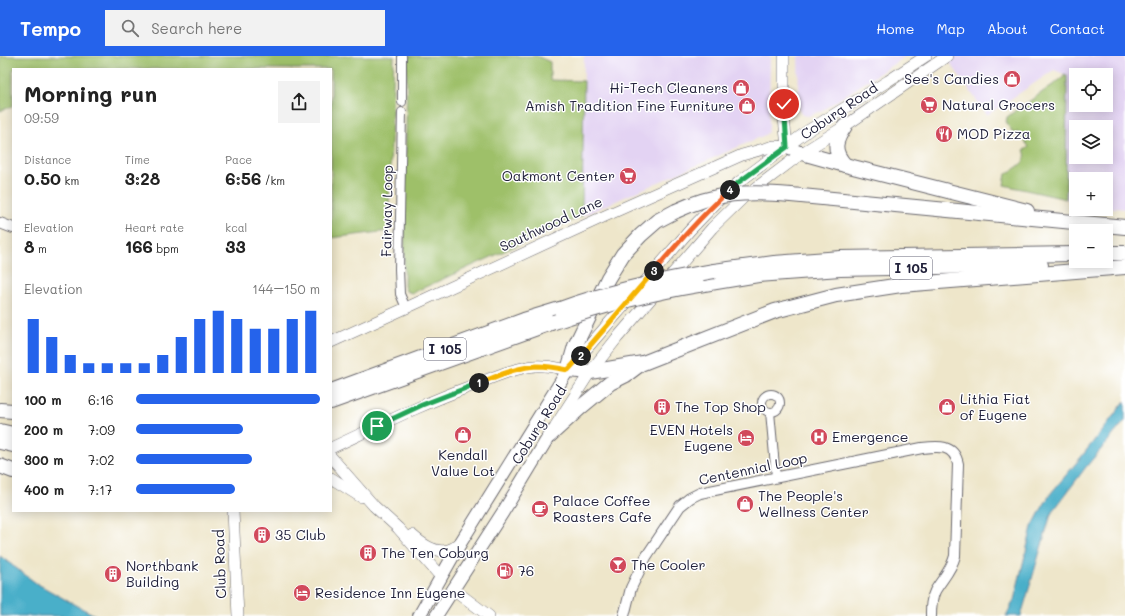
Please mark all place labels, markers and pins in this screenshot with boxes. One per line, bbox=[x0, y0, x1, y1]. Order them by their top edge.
place label: See's Candies bbox=[904, 69, 999, 88]
shop icon: See's Candies bbox=[1002, 69, 1022, 89]
place label: Hi-Tech Cleaners bbox=[610, 78, 728, 97]
shop icon: Hi-Tech Cleaners bbox=[731, 78, 751, 98]
pin bbox=[767, 87, 801, 121]
supermarket icon: Natural Grocers bbox=[919, 95, 939, 115]
place label: Natural Grocers bbox=[942, 95, 1055, 114]
place label: Amish Tradition Fine Furniture bbox=[525, 96, 734, 115]
shop icon: Amish Tradition Fine Furniture bbox=[737, 96, 757, 116]
restaurant icon: MOD Pizza bbox=[934, 124, 954, 144]
place label: MOD Pizza bbox=[957, 124, 1030, 143]
place label: Oakmont Center bbox=[502, 166, 615, 185]
supermarket icon: Oakmont Center bbox=[618, 166, 638, 186]
pin: 4 bbox=[720, 180, 740, 200]
pin: 3 bbox=[644, 261, 664, 281]
pin: 2 bbox=[571, 346, 591, 366]
pin: 1 bbox=[469, 373, 489, 393]
place label: Lithia Fiat of Eugene bbox=[960, 389, 1030, 424]
building icon: The Top Shop bbox=[652, 397, 672, 417]
place label: The Top Shop bbox=[675, 397, 766, 416]
shop icon: Lithia Fiat of Eugene bbox=[937, 397, 957, 417]
pin bbox=[360, 409, 394, 443]
place label: EVEN Hotels Eugene bbox=[650, 420, 733, 455]
shop icon: Kendall Value Lot bbox=[453, 425, 473, 445]
hospital icon: Emergence bbox=[809, 427, 829, 447]
place label: Emergence bbox=[832, 427, 908, 446]
hotel icon: EVEN Hotels Eugene bbox=[736, 428, 756, 448]
place label: Kendall Value Lot bbox=[431, 445, 495, 480]
place label: The People's Wellness Center bbox=[758, 486, 869, 521]
place label: Palace Coffee Roasters Cafe bbox=[553, 491, 652, 526]
shop icon: The People's Wellness Center bbox=[735, 494, 755, 514]
cafe icon: Palace Coffee Roasters Cafe bbox=[530, 499, 550, 519]
building icon: 35 Club bbox=[252, 525, 272, 545]
place label: 35 Club bbox=[275, 525, 326, 544]
building icon: The Ten Coburg bbox=[358, 543, 378, 563]
place label: The Ten Coburg bbox=[381, 543, 489, 562]
bar icon: The Cooler bbox=[608, 555, 628, 575]
place label: The Cooler bbox=[631, 555, 706, 574]
place label: Northbank Building bbox=[126, 556, 199, 591]
fuel station icon: 76 bbox=[495, 561, 515, 581]
place label: 76 bbox=[518, 561, 534, 580]
building icon: Northbank Building bbox=[103, 564, 123, 584]
hotel icon: Residence Inn Eugene bbox=[292, 583, 312, 603]
place label: Residence Inn Eugene bbox=[315, 583, 465, 602]

